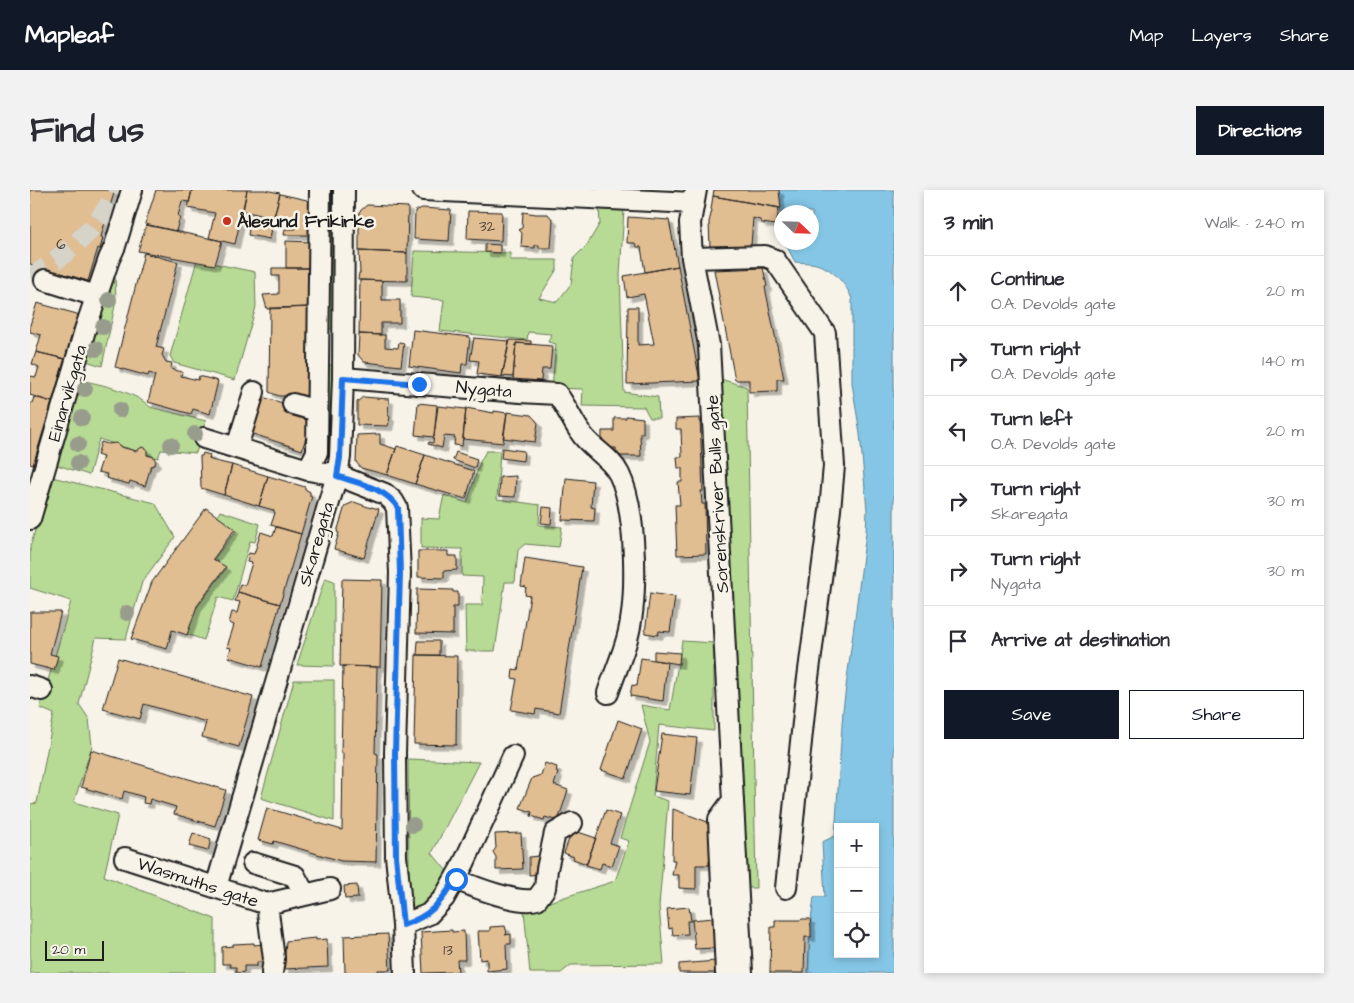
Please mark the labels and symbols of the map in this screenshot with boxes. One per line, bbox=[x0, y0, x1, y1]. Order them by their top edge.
north arrow bbox=[774, 205, 819, 250]
place label: Ålesund Frikirke bbox=[237, 209, 375, 234]
marker: Ålesund Frikirke bbox=[221, 215, 233, 227]
house number: 32 bbox=[479, 216, 496, 237]
house number: 6 bbox=[56, 234, 66, 255]
street label: Einarvikgata bbox=[42, 342, 94, 445]
route end bbox=[408, 373, 431, 396]
street label: Nygata bbox=[455, 375, 513, 405]
street label: Sorenskriver Bulls gate bbox=[700, 394, 736, 594]
street label: Skaregata bbox=[293, 499, 341, 589]
street label: Wasmuths gate bbox=[134, 851, 262, 915]
route start bbox=[445, 868, 468, 891]
scale bar bbox=[45, 938, 104, 961]
house number: 13 bbox=[443, 940, 453, 961]

